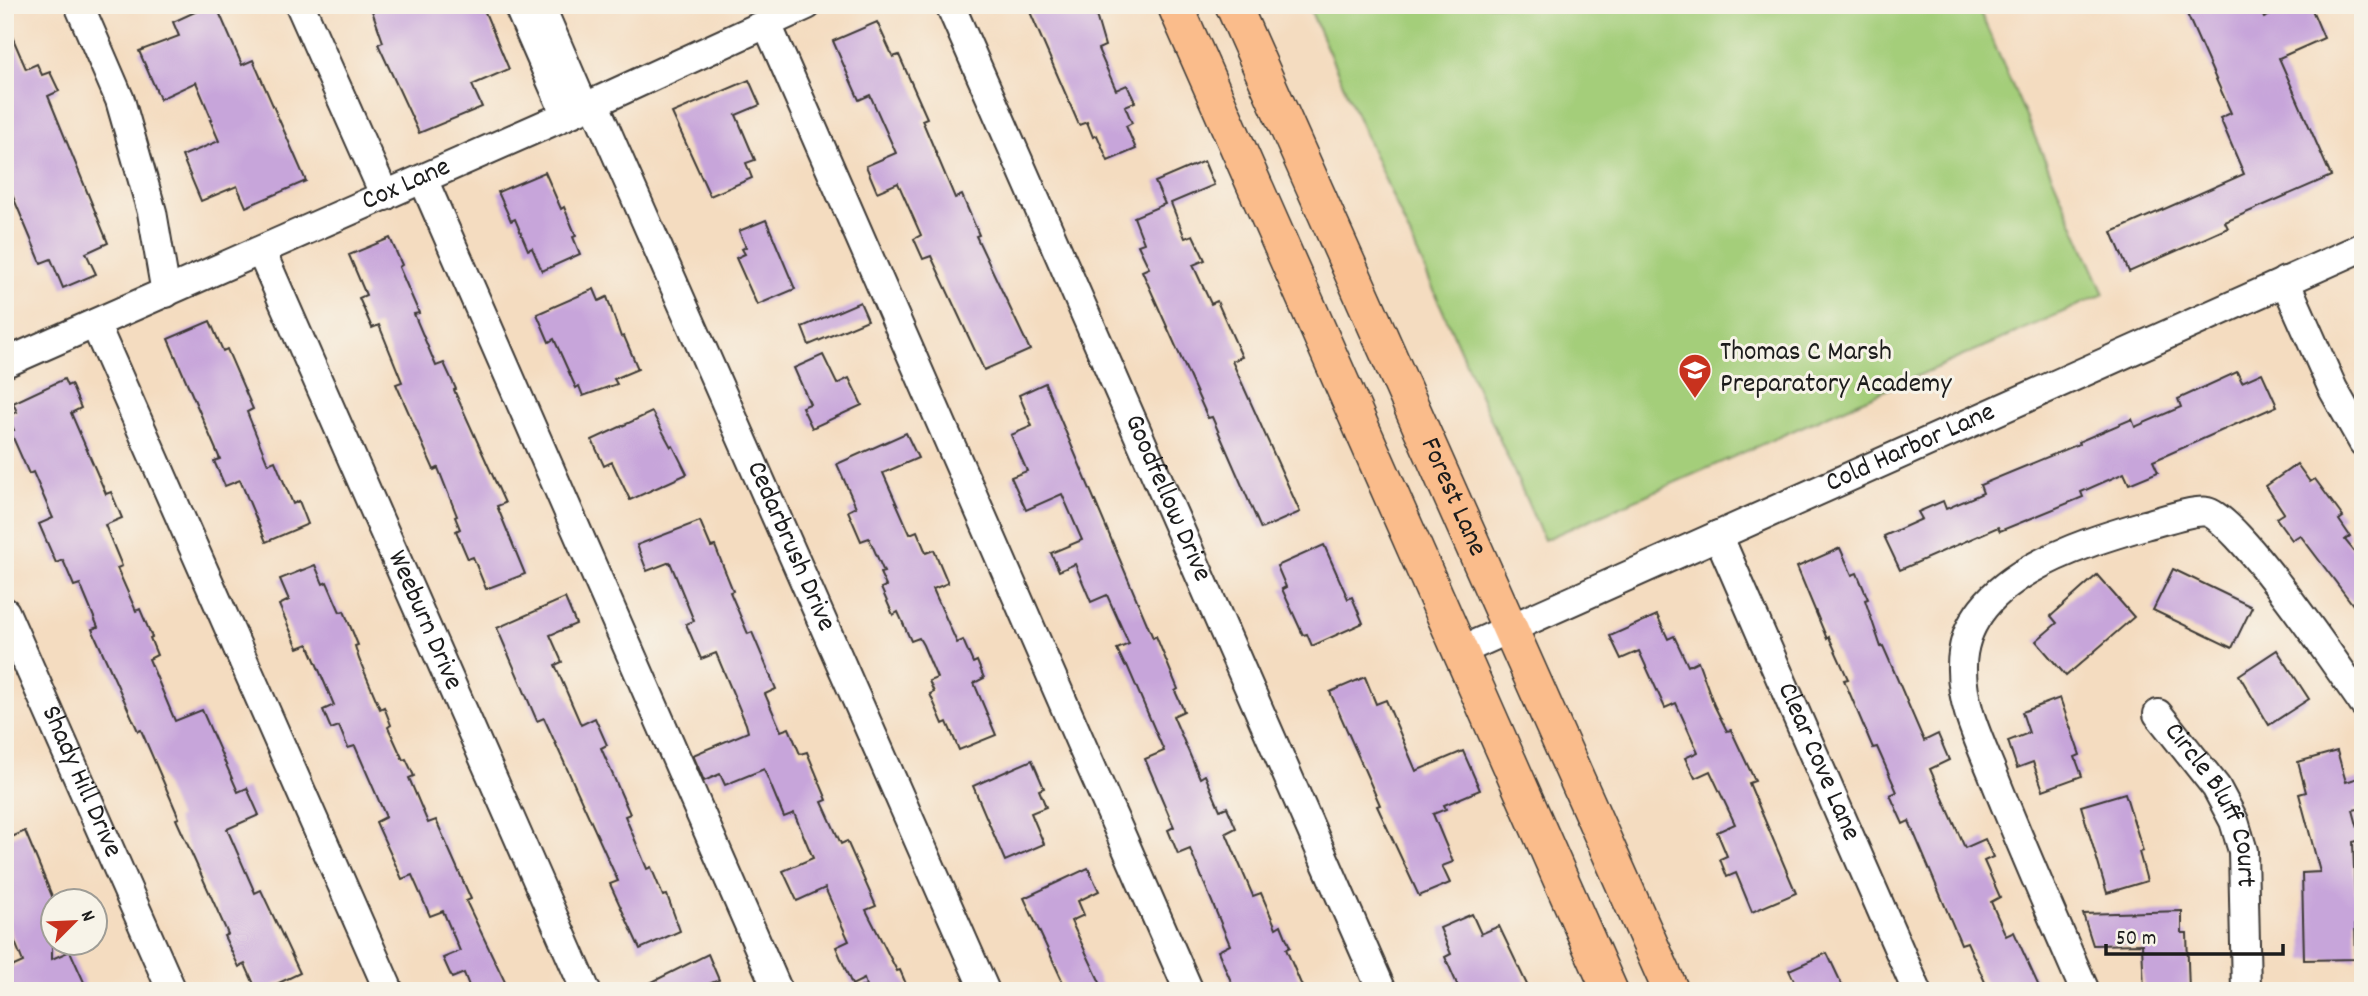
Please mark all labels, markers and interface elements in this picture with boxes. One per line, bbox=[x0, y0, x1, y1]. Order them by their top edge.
street label: Cox Lane bbox=[356, 149, 457, 223]
place label: Thomas C Marsh Preparatory Academy bbox=[1720, 334, 1952, 406]
school or university icon: Thomas C Marsh Preparatory Academy bbox=[1676, 351, 1714, 400]
street label: Cold Harbor Lane bbox=[1820, 394, 2002, 505]
street label: Goodfellow Drive bbox=[1112, 409, 1220, 589]
street label: Forest Lane bbox=[1408, 432, 1496, 563]
street label: Cedarbrush Drive bbox=[734, 455, 845, 638]
street label: Weeburn Drive bbox=[375, 545, 472, 697]
street label: Clear Cove Lane bbox=[1765, 677, 1869, 848]
street label: Shady Hill Drive bbox=[29, 700, 131, 865]
street label: Circle Bluff Court bbox=[2153, 715, 2264, 888]
north arrow bbox=[38, 888, 108, 958]
text: N bbox=[72, 907, 101, 926]
scale bar bbox=[2106, 912, 2282, 956]
text: 50 m bbox=[2116, 925, 2156, 955]

